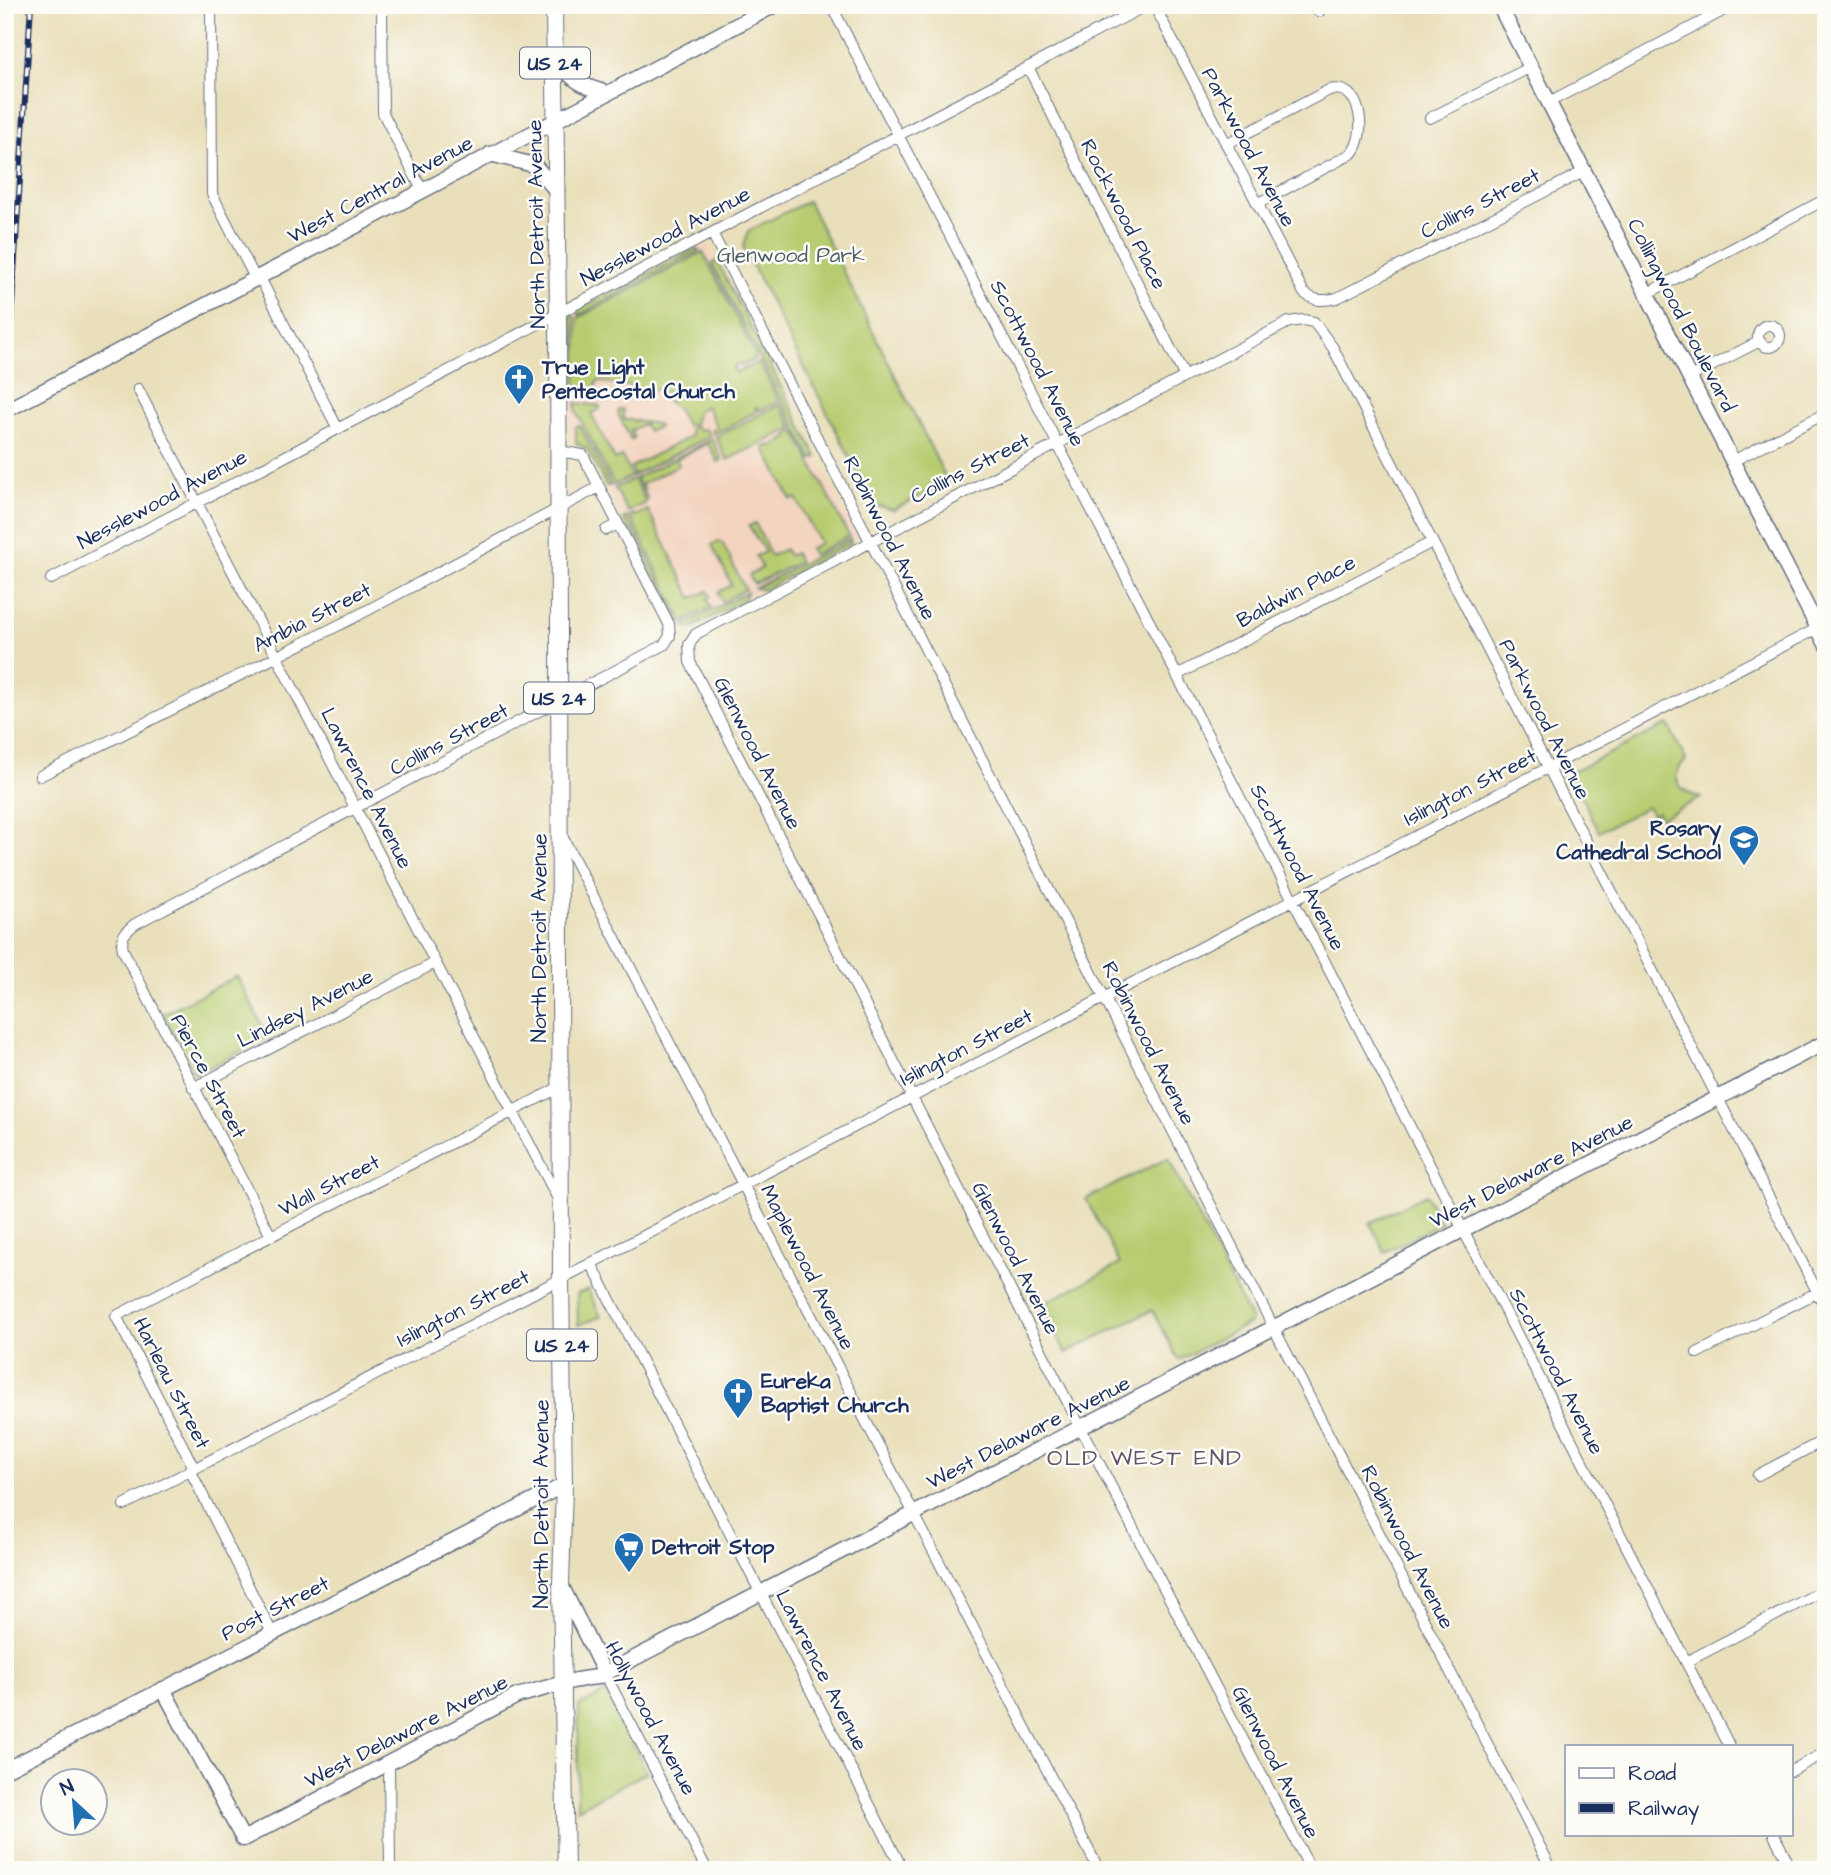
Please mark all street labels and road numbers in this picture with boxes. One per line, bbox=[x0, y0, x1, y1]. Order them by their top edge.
road number: US 24 bbox=[520, 48, 590, 78]
street label: Parkwood Avenue bbox=[1194, 62, 1303, 232]
street label: North Detroit Avenue bbox=[520, 119, 553, 329]
street label: West Central Avenue bbox=[282, 128, 478, 251]
street label: Rockwood Place bbox=[1073, 134, 1174, 294]
street label: Collins Street bbox=[1415, 161, 1545, 246]
street label: Nesslewood Avenue bbox=[575, 179, 755, 293]
street label: Collingwood Boulevard bbox=[1618, 213, 1743, 418]
street label: Scottwood Avenue bbox=[983, 275, 1092, 452]
street label: Collins Street bbox=[905, 426, 1035, 511]
street label: Nesslewood Avenue bbox=[72, 442, 252, 556]
street label: Robinwood Avenue bbox=[836, 451, 943, 625]
street label: Baldwin Place bbox=[1232, 548, 1361, 635]
street label: Ambia Street bbox=[248, 575, 377, 660]
street label: Parkwood Avenue bbox=[1492, 634, 1598, 804]
street label: Glenwood Avenue bbox=[707, 672, 809, 835]
road number: US 24 bbox=[524, 682, 594, 713]
street label: Collins Street bbox=[385, 696, 514, 783]
street label: Lawrence Avenue bbox=[313, 703, 420, 874]
street label: Islington Street bbox=[1399, 741, 1543, 835]
street label: Scottwood Avenue bbox=[1243, 779, 1352, 956]
street label: North Detroit Avenue bbox=[525, 833, 554, 1043]
street label: Robinwood Avenue bbox=[1095, 956, 1202, 1130]
street label: Lindsey Avenue bbox=[232, 962, 379, 1057]
street label: Islington Street bbox=[895, 1001, 1039, 1095]
street label: Pierce Street bbox=[164, 1009, 254, 1144]
street label: West Delaware Avenue bbox=[1425, 1108, 1638, 1235]
street label: Wall Street bbox=[274, 1147, 385, 1223]
street label: Glenwood Avenue bbox=[965, 1177, 1067, 1340]
street label: Maplewood Avenue bbox=[752, 1179, 862, 1356]
street label: Islington Street bbox=[392, 1262, 536, 1356]
street label: Scottwood Avenue bbox=[1502, 1283, 1611, 1460]
street label: Harleau Street bbox=[126, 1312, 217, 1454]
road number: US 24 bbox=[527, 1330, 597, 1360]
street label: West Delaware Avenue bbox=[922, 1369, 1135, 1496]
street label: North Detroit Avenue bbox=[527, 1399, 556, 1609]
street label: Robinwood Avenue bbox=[1354, 1460, 1461, 1634]
street label: Post Street bbox=[216, 1569, 335, 1648]
street label: Lawrence Avenue bbox=[768, 1585, 875, 1756]
street label: Hollywood Avenue bbox=[596, 1636, 703, 1801]
street label: West Delaware Avenue bbox=[300, 1668, 513, 1795]
street label: Glenwood Avenue bbox=[1225, 1681, 1327, 1844]

